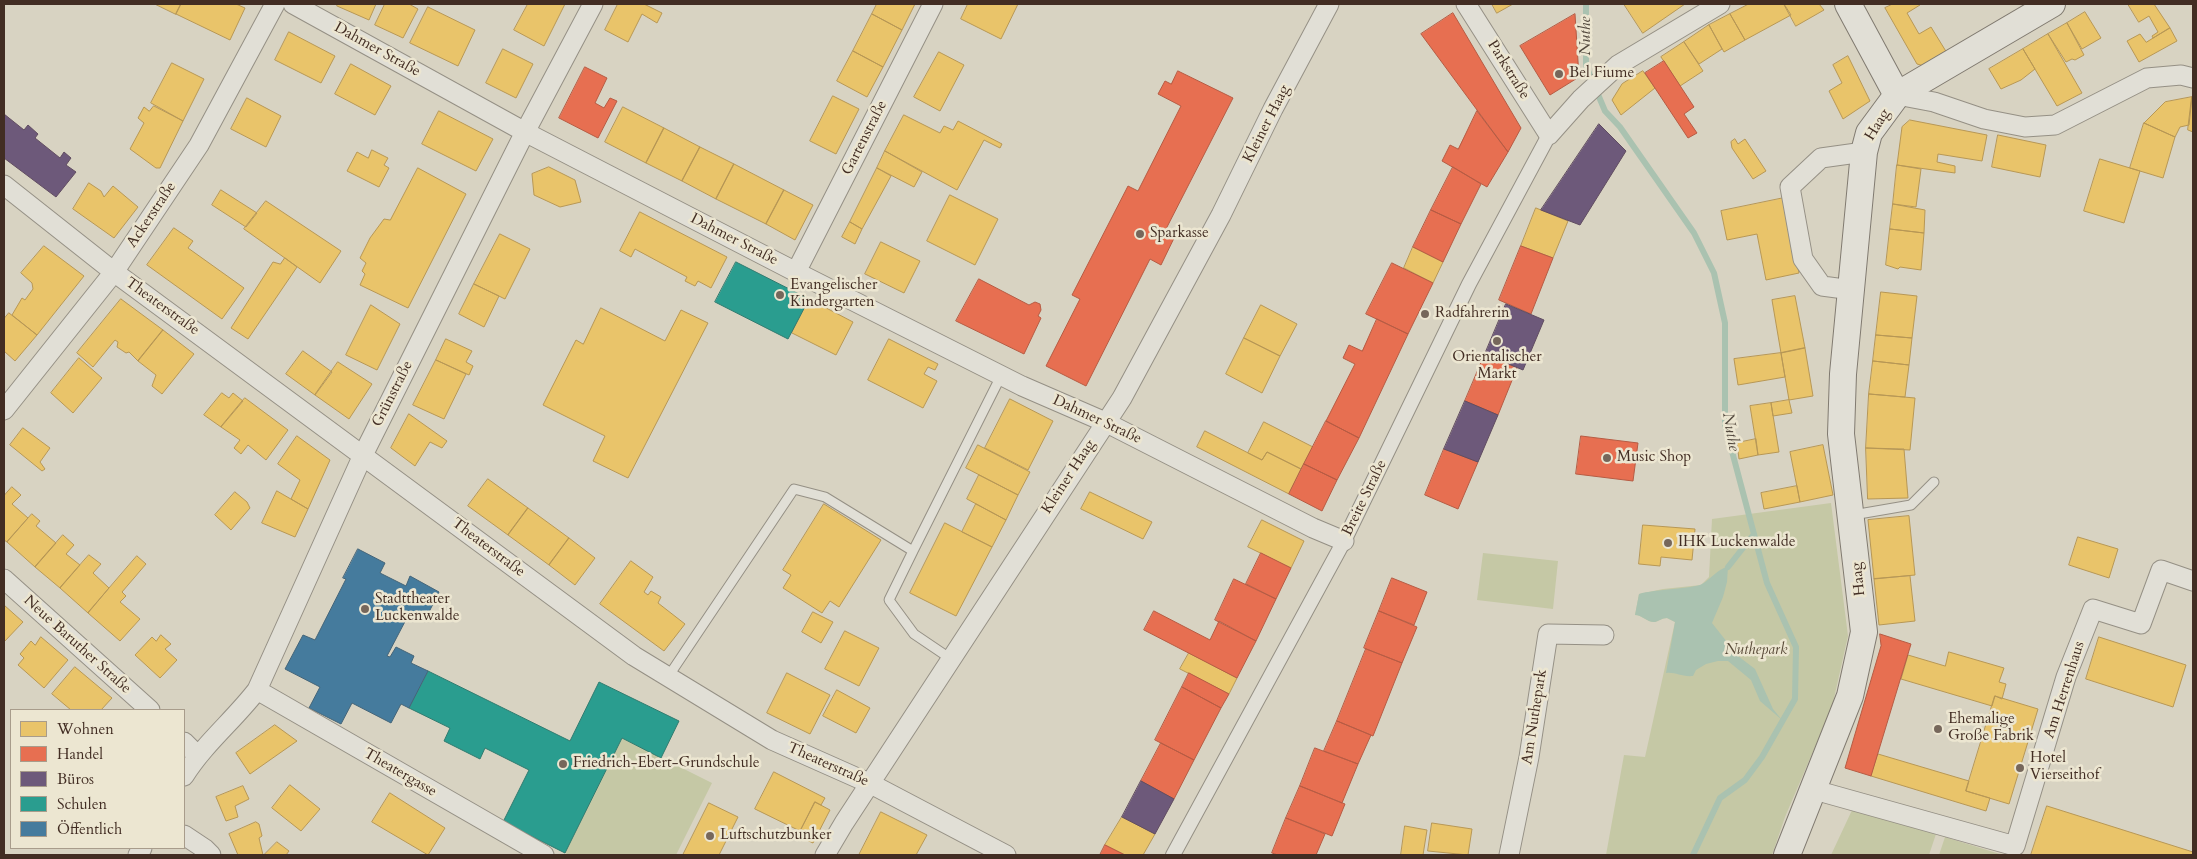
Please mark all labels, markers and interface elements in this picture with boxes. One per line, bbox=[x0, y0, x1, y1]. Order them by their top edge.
water label: Nuthe bbox=[1576, 17, 1596, 55]
street label: Dahmer Straße bbox=[331, 19, 423, 81]
street label: Parkstraße bbox=[1483, 37, 1533, 103]
place label: Bel Fiume bbox=[1569, 65, 1634, 83]
marker: Bel Fiume bbox=[1553, 68, 1565, 80]
street label: Kleiner Haag bbox=[1240, 82, 1294, 166]
street label: Gartenstraße bbox=[839, 98, 891, 178]
street label: Haag bbox=[1862, 106, 1894, 144]
street label: Ackerstraße bbox=[123, 179, 181, 251]
street label: Dahmer Straße bbox=[687, 210, 781, 270]
place label: Sparkasse bbox=[1150, 225, 1209, 243]
marker: Sparkasse bbox=[1134, 228, 1146, 240]
street label: Theaterstraße bbox=[122, 274, 202, 340]
place label: Evangelischer Kindergarten bbox=[790, 277, 877, 312]
marker: Evangelischer Kindergarten bbox=[774, 289, 786, 301]
place label: Radfahrerin bbox=[1435, 305, 1510, 323]
marker: Radfahrerin bbox=[1419, 308, 1431, 320]
marker: Orientalischer Markt bbox=[1491, 335, 1503, 347]
place label: Orientalischer Markt bbox=[1452, 349, 1542, 384]
street label: Grünstraße bbox=[369, 358, 417, 430]
street label: Dahmer Straße bbox=[1050, 392, 1144, 448]
water label: Nuthe bbox=[1717, 411, 1743, 453]
street label: Kleiner Haag bbox=[1038, 437, 1100, 517]
place label: Music Shop bbox=[1617, 449, 1691, 467]
marker: Music Shop bbox=[1601, 452, 1613, 464]
street label: Breite Straße bbox=[1339, 457, 1391, 539]
street label: Theaterstraße bbox=[448, 515, 528, 581]
place label: IHK Luckenwalde bbox=[1678, 534, 1795, 552]
marker: IHK Luckenwalde bbox=[1662, 537, 1674, 549]
street label: Haag bbox=[1848, 561, 1870, 597]
place label: Stadttheater Luckenwalde bbox=[375, 591, 460, 626]
street label: Neue Baruther Straße bbox=[20, 592, 134, 698]
marker: Stadttheater Luckenwalde bbox=[359, 603, 371, 615]
street label: Am Herrenhaus bbox=[2041, 639, 2089, 741]
park label: Nuthepark bbox=[1725, 642, 1787, 660]
street label: Am Nuthepark bbox=[1519, 668, 1551, 766]
legend bbox=[10, 709, 185, 849]
place label: Ehemalige Große Fabrik bbox=[1948, 711, 2034, 746]
text: Wohnen bbox=[57, 719, 114, 739]
marker: Ehemalige Große Fabrik bbox=[1932, 723, 1944, 735]
street label: Theaterstraße bbox=[785, 739, 871, 791]
text: Handel bbox=[57, 744, 103, 764]
street label: Theatergasse bbox=[360, 745, 440, 801]
place label: Hotel Vierseithof bbox=[2030, 750, 2099, 785]
place label: Friedrich-Ebert-Grundschule bbox=[573, 755, 760, 773]
marker: Friedrich-Ebert-Grundschule bbox=[557, 758, 569, 770]
marker: Hotel Vierseithof bbox=[2014, 762, 2026, 774]
text: Büros bbox=[57, 769, 94, 789]
text: Schulen bbox=[57, 794, 107, 814]
text: Öffentlich bbox=[57, 819, 122, 839]
place label: Luftschutzbunker bbox=[720, 827, 831, 845]
marker: Luftschutzbunker bbox=[704, 830, 716, 842]

